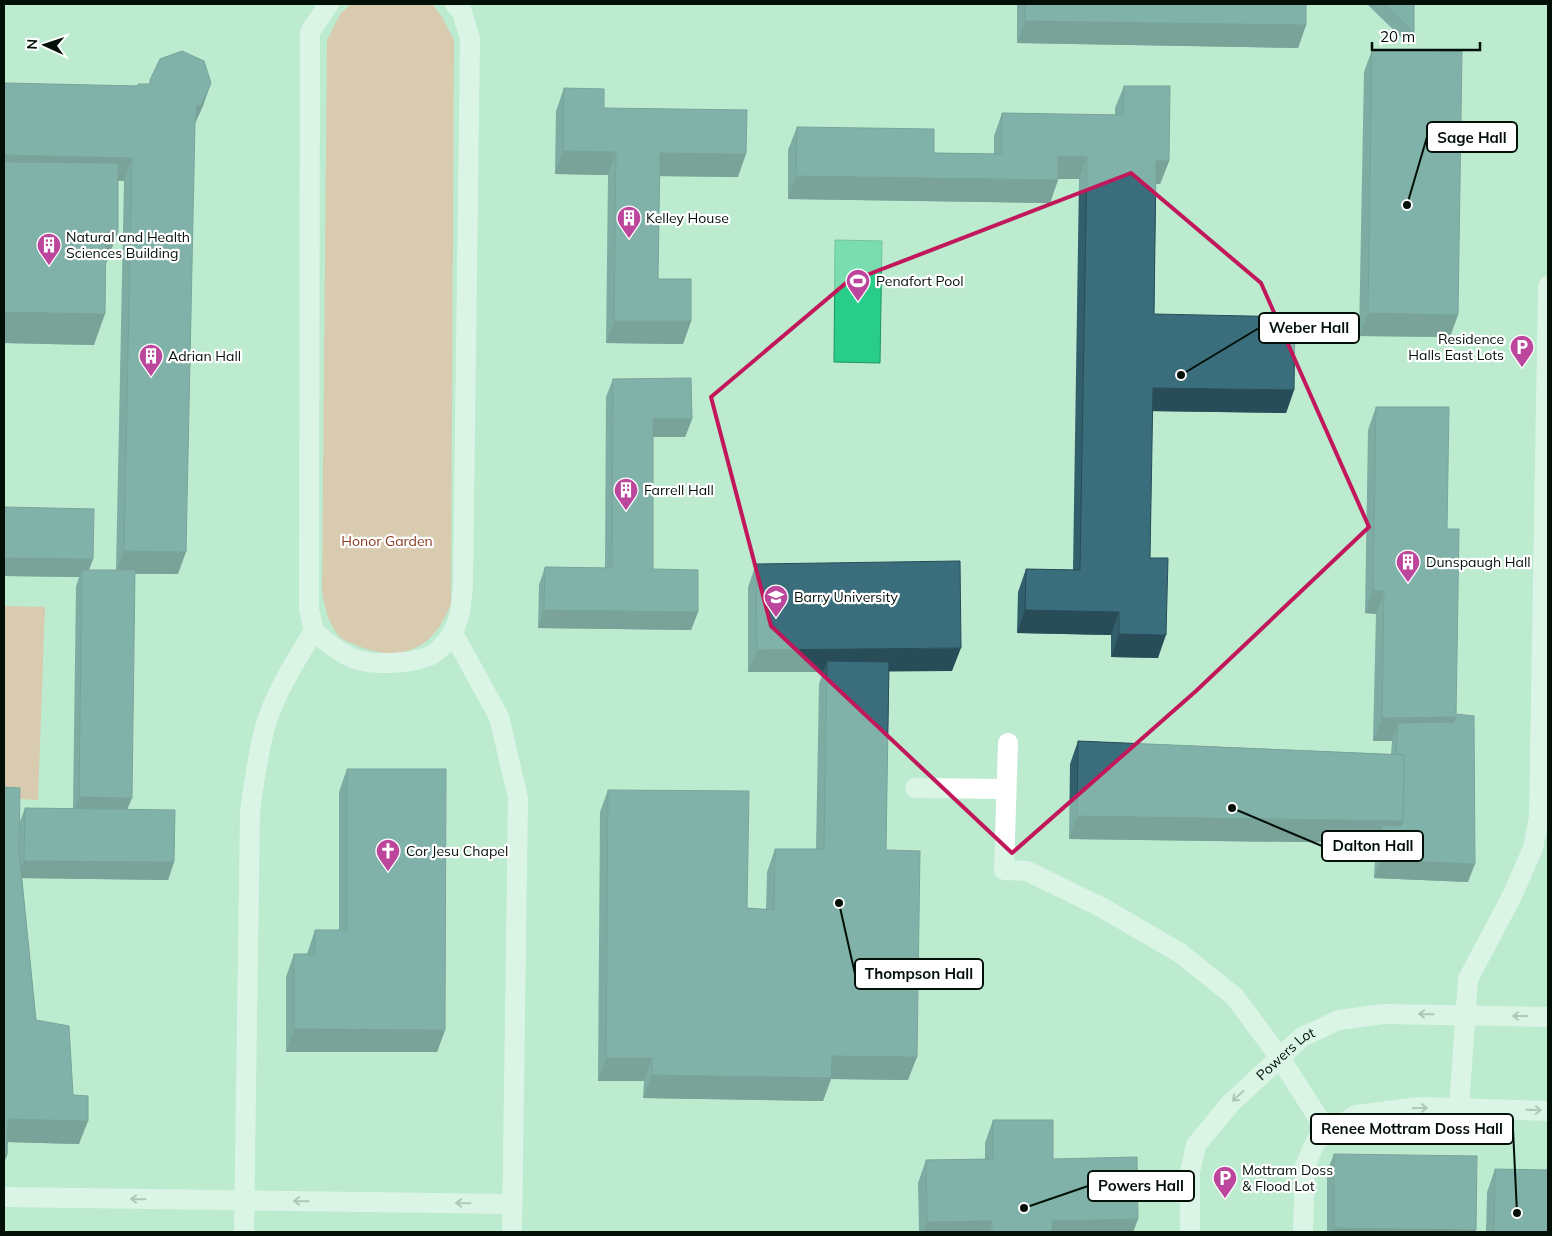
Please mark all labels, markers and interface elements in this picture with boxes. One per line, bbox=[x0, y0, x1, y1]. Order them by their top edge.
north arrow bbox=[20, 20, 70, 70]
scale bar bbox=[1372, 20, 1480, 52]
text: 20 m bbox=[1380, 27, 1415, 46]
text: N bbox=[23, 39, 41, 50]
callout: Sage Hall bbox=[1427, 122, 1517, 152]
text: Sage Hall bbox=[1437, 128, 1507, 147]
building icon: Kelley House bbox=[616, 205, 642, 239]
place label: Kelley House bbox=[646, 209, 729, 227]
place label: Natural and Health Sciences Building bbox=[66, 228, 190, 262]
building icon: Natural and Health Sciences Building bbox=[36, 232, 62, 266]
sports icon: Penafort Pool bbox=[845, 268, 871, 302]
place label: Penafort Pool bbox=[876, 272, 964, 290]
callout: Weber Hall bbox=[1259, 313, 1359, 343]
text: Weber Hall bbox=[1269, 318, 1349, 337]
place label: Residence Halls East Lots bbox=[1408, 330, 1504, 364]
parking icon: Residence Halls East Lots bbox=[1509, 334, 1535, 368]
building icon: Adrian Hall bbox=[138, 343, 164, 377]
place label: Adrian Hall bbox=[168, 347, 241, 365]
building icon: Farrell Hall bbox=[613, 477, 639, 511]
place label: Farrell Hall bbox=[644, 481, 714, 499]
park label: Honor Garden bbox=[341, 532, 433, 550]
building icon: Dunspaugh Hall bbox=[1395, 549, 1421, 583]
place label: Dunspaugh Hall bbox=[1426, 553, 1531, 571]
school or university icon: Barry University bbox=[763, 584, 789, 618]
place label: Barry University bbox=[794, 588, 899, 606]
callout: Dalton Hall bbox=[1322, 831, 1423, 861]
text: Dalton Hall bbox=[1332, 836, 1414, 855]
church icon: Cor Jesu Chapel bbox=[375, 838, 401, 872]
place label: Cor Jesu Chapel bbox=[406, 842, 508, 860]
callout: Thompson Hall bbox=[855, 959, 983, 989]
text: Thompson Hall bbox=[865, 964, 973, 983]
one-way arrow bbox=[1418, 1009, 1434, 1019]
one-way arrow bbox=[1513, 1012, 1529, 1021]
street label: Powers Lot bbox=[1252, 1023, 1318, 1084]
one-way arrow bbox=[1232, 1090, 1245, 1102]
one-way arrow bbox=[1412, 1103, 1428, 1112]
one-way arrow bbox=[1526, 1106, 1542, 1115]
callout: Renee Mottram Doss Hall bbox=[1311, 1114, 1513, 1144]
text: Renee Mottram Doss Hall bbox=[1321, 1119, 1503, 1138]
place label: Mottram Doss & Flood Lot bbox=[1242, 1161, 1333, 1195]
parking icon: Mottram Doss & Flood Lot bbox=[1212, 1165, 1238, 1199]
callout: Powers Hall bbox=[1088, 1171, 1194, 1201]
text: Powers Hall bbox=[1098, 1176, 1184, 1195]
one-way arrow bbox=[130, 1194, 146, 1204]
one-way arrow bbox=[293, 1196, 309, 1206]
one-way arrow bbox=[455, 1199, 471, 1208]

